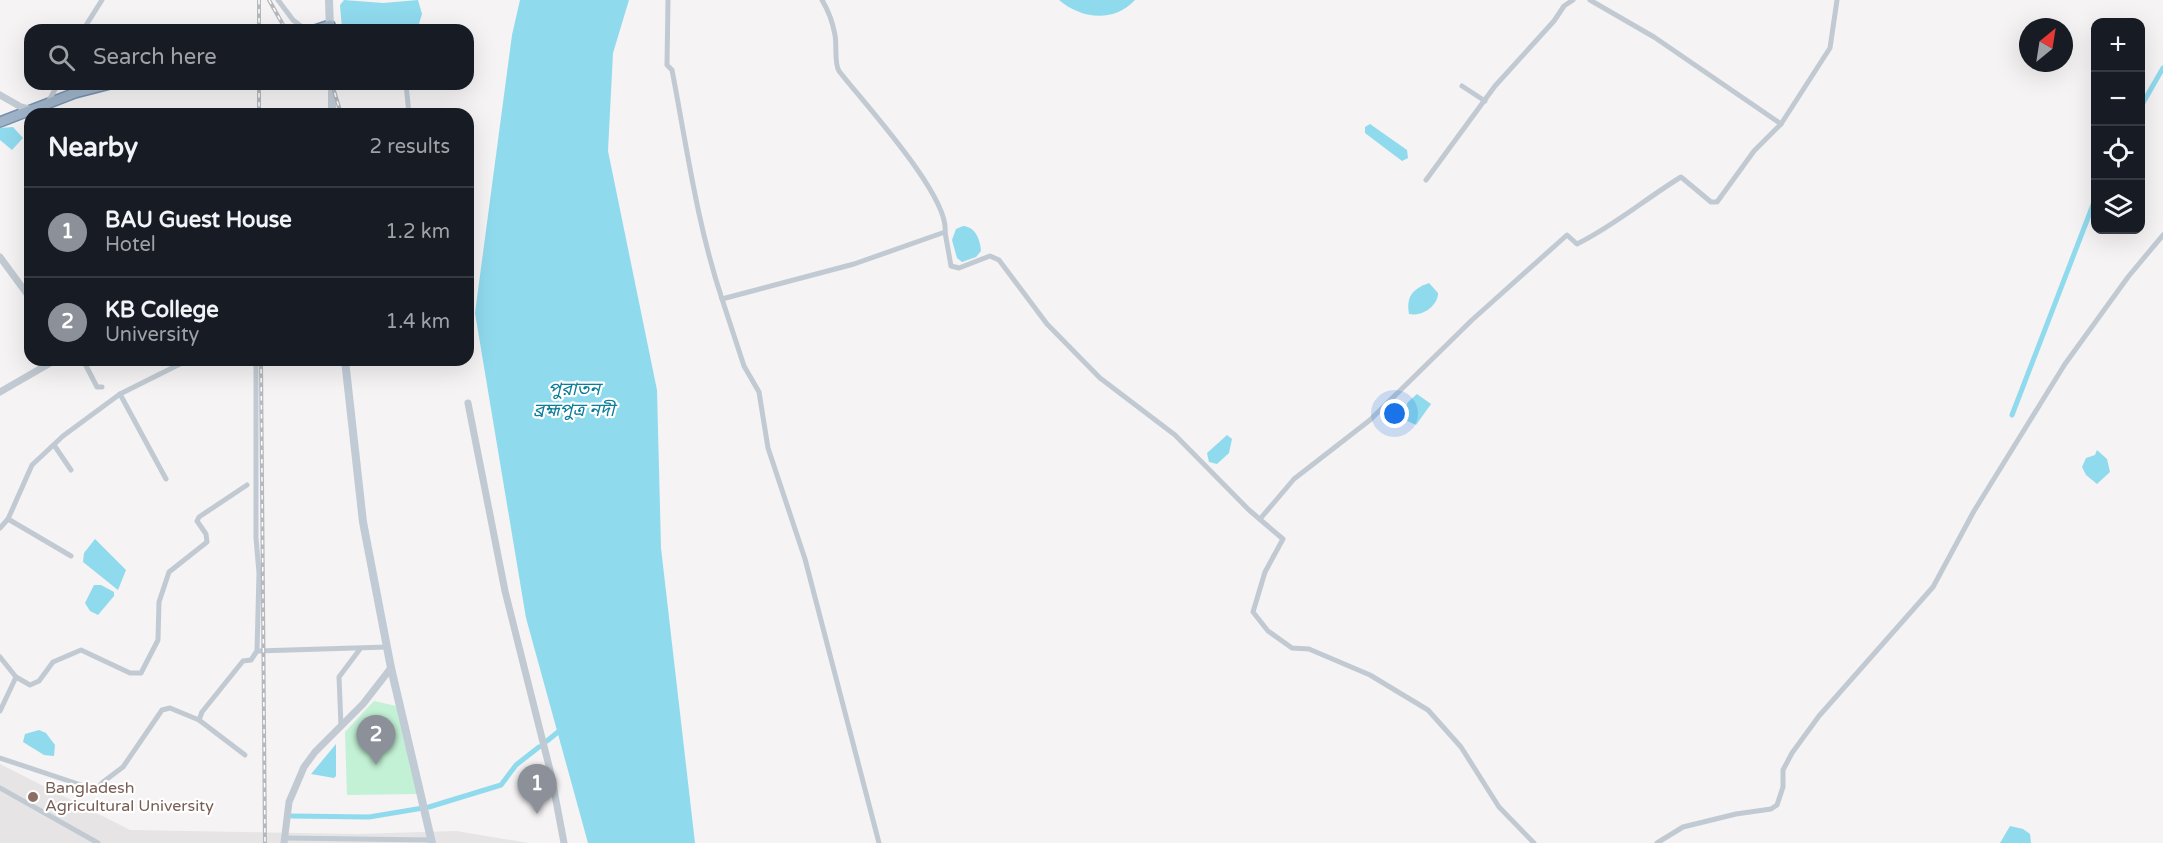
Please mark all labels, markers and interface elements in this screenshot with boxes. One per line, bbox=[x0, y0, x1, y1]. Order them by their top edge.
north arrow bbox=[2019, 18, 2073, 72]
map controls bbox=[2091, 18, 2145, 234]
button: + bbox=[2091, 18, 2145, 72]
search box bbox=[24, 24, 474, 90]
icon: search bbox=[45, 41, 78, 74]
text: Search here bbox=[93, 44, 217, 70]
button: − bbox=[2091, 72, 2145, 126]
button: locate bbox=[2091, 126, 2145, 180]
text: Nearby bbox=[48, 132, 138, 163]
text: 2 results bbox=[370, 135, 450, 159]
button: layers bbox=[2091, 180, 2145, 234]
text: BAU Guest House bbox=[105, 207, 292, 233]
text: 1 bbox=[61, 220, 74, 244]
text: 1.2 km bbox=[385, 220, 450, 244]
text: Hotel bbox=[105, 233, 156, 257]
text: KB College bbox=[105, 297, 219, 323]
text: 2 bbox=[61, 310, 74, 334]
text: 1.4 km bbox=[386, 310, 450, 334]
text: University bbox=[105, 323, 199, 347]
water label: পুরাতন ব্রহ্মপুত্র নদী bbox=[533, 378, 618, 421]
your location bbox=[1380, 399, 1409, 428]
pin: 2 bbox=[356, 716, 395, 765]
pin: 1 bbox=[518, 764, 556, 814]
place label: Bangladesh Agricultural University bbox=[45, 778, 214, 816]
marker: Bangladesh Agricultural University bbox=[26, 790, 40, 804]

